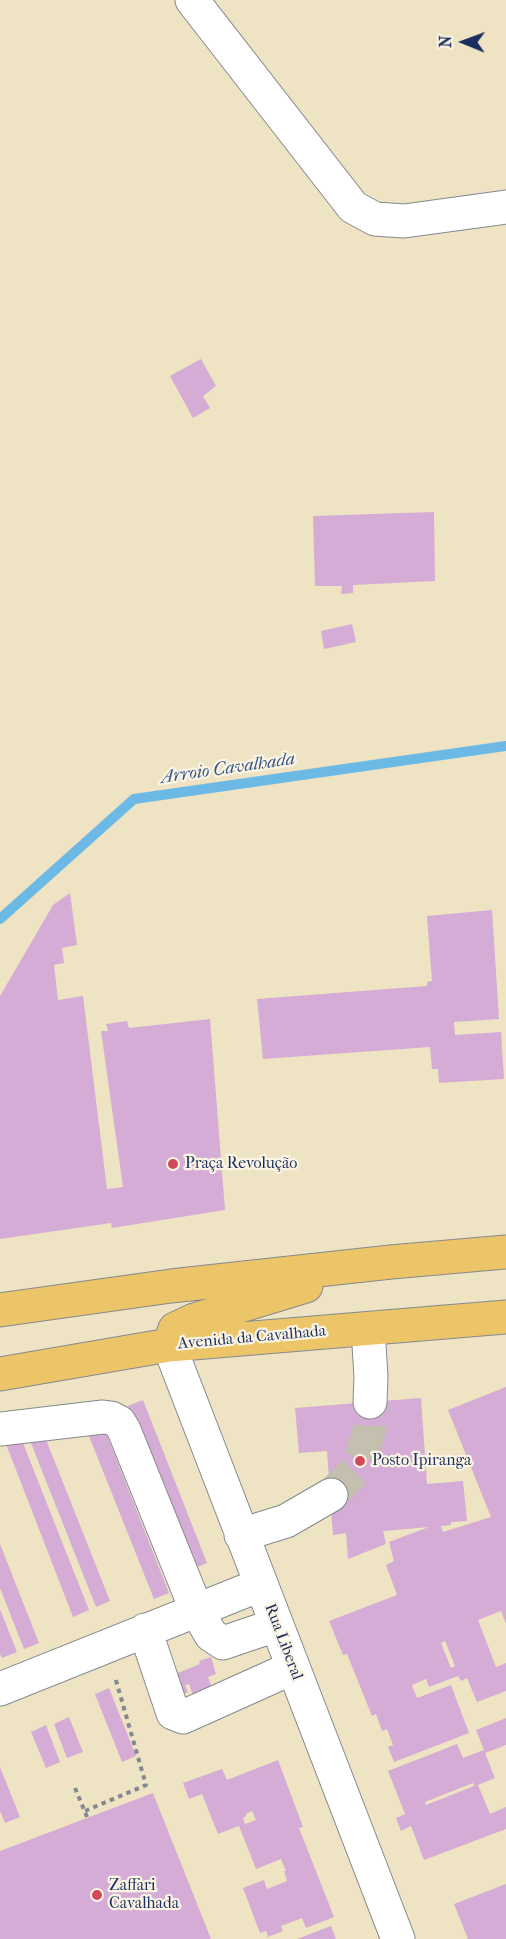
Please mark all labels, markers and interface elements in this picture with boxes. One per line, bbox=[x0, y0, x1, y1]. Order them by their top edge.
north arrow bbox=[434, 12, 494, 72]
text: N bbox=[436, 35, 455, 48]
water label: Arroio Cavalhada bbox=[160, 749, 296, 789]
place label: Praça Revolução bbox=[185, 1154, 297, 1174]
marker: Praça Revolução bbox=[166, 1157, 180, 1171]
street label: Avenida da Cavalhada bbox=[177, 1322, 327, 1354]
place label: Posto Ipiranga bbox=[372, 1451, 472, 1471]
marker: Posto Ipiranga bbox=[353, 1454, 367, 1468]
street label: Rua Liberal bbox=[260, 1601, 306, 1683]
place label: Zaffari Cavalhada bbox=[109, 1876, 179, 1914]
marker: Zaffari Cavalhada bbox=[90, 1888, 104, 1902]

